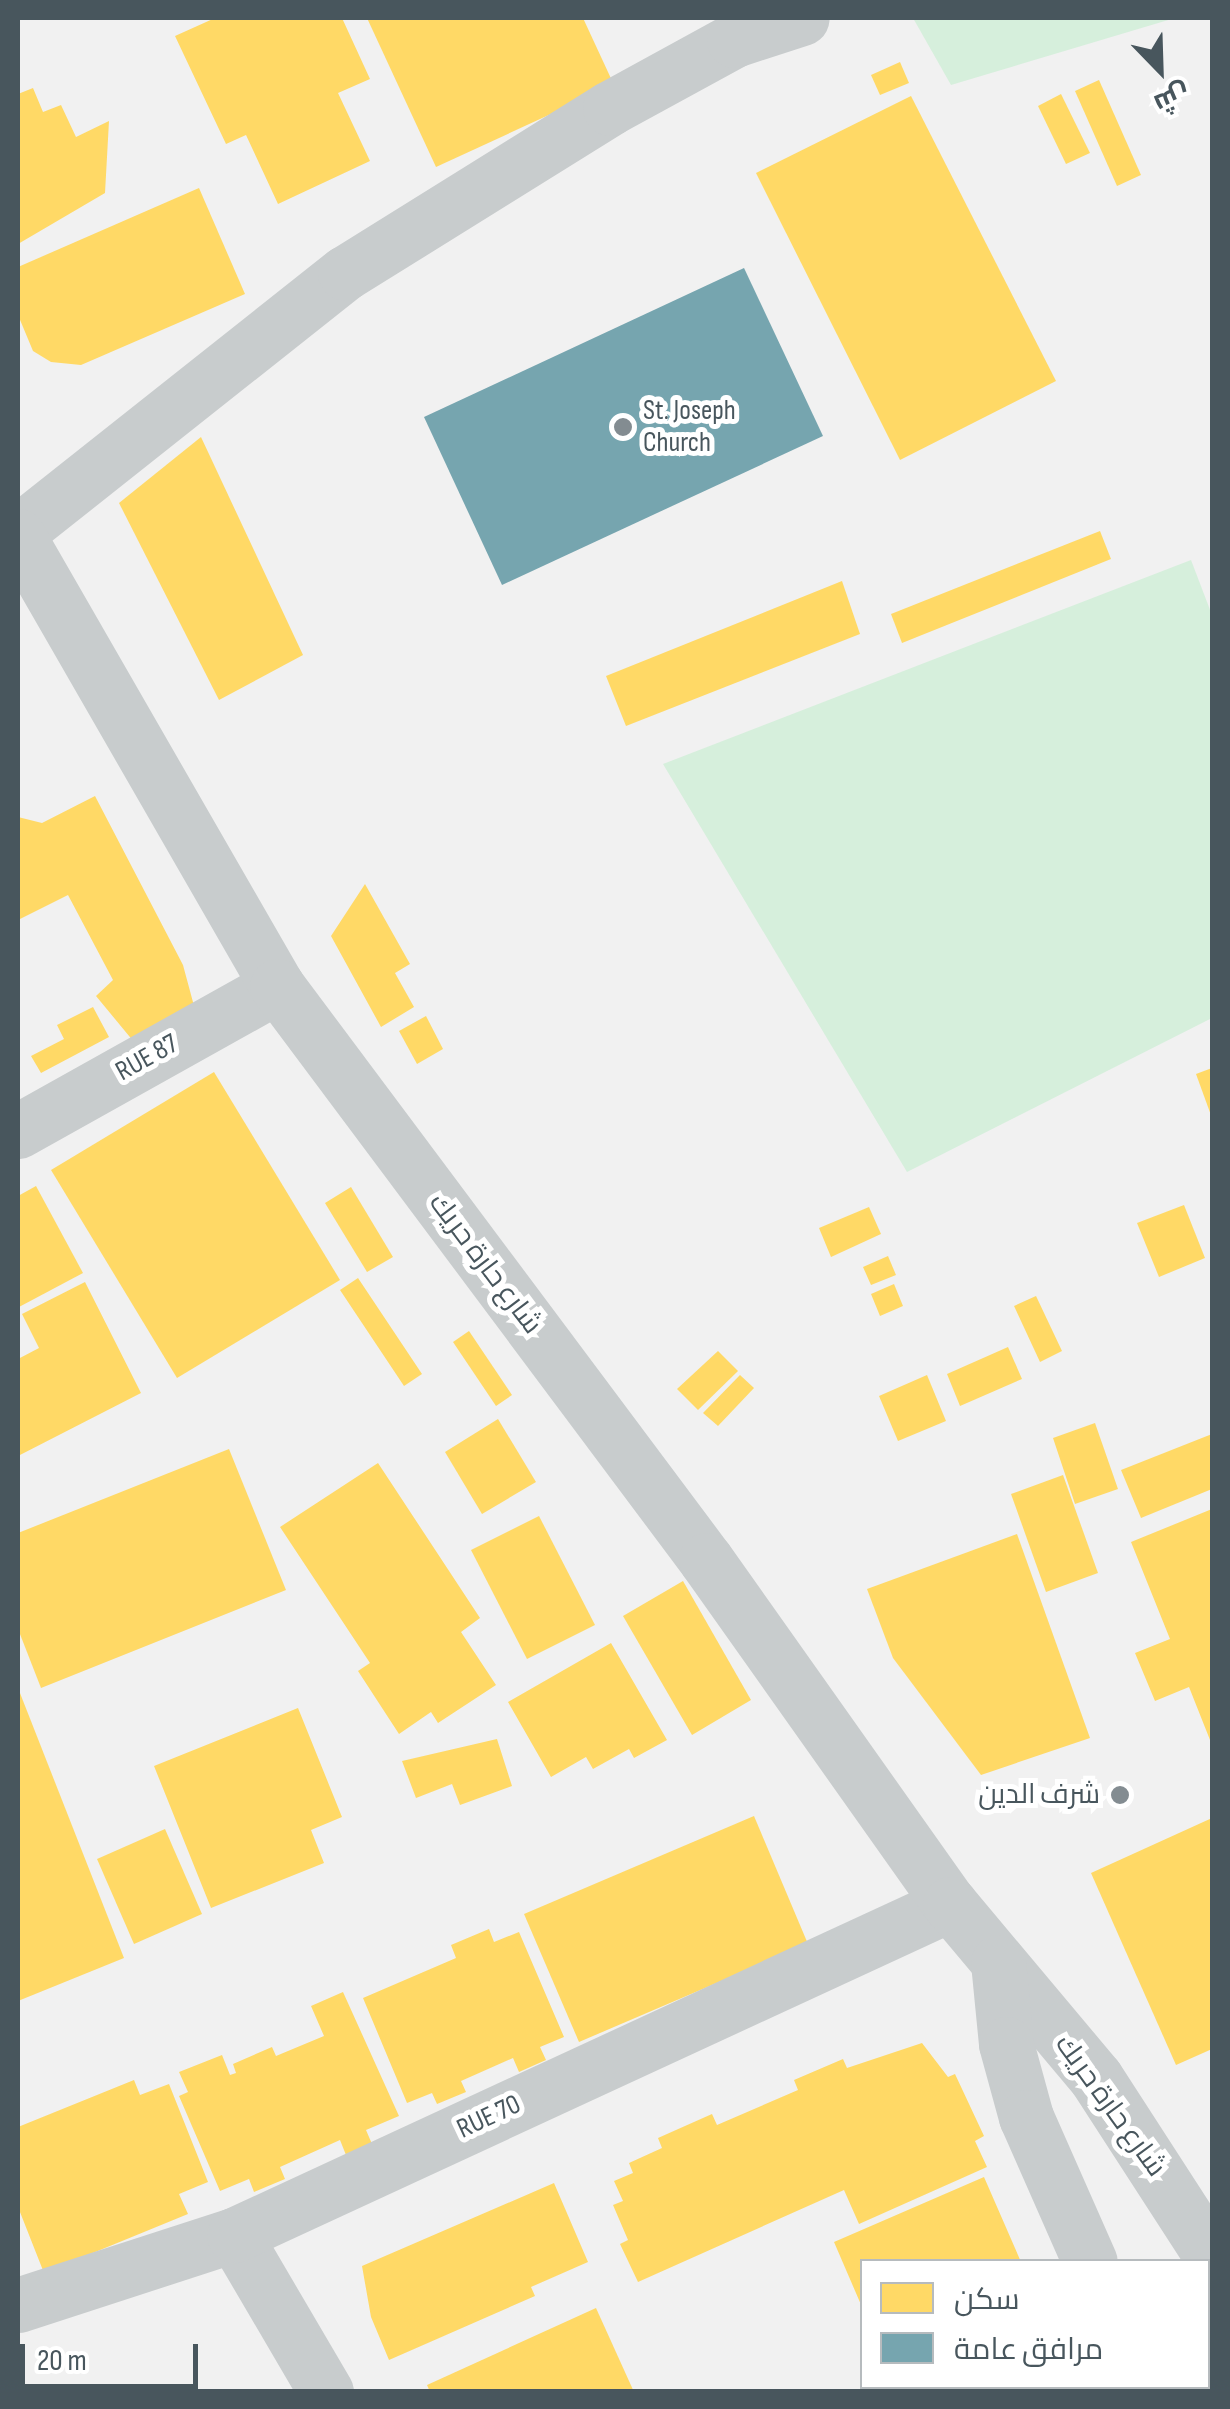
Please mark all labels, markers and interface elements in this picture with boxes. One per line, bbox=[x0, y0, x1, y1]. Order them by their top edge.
north arrow bbox=[1110, 20, 1210, 120]
text: ش bbox=[1149, 76, 1195, 120]
place label: St. Joseph Church bbox=[643, 394, 736, 460]
marker: St. Joseph Church bbox=[612, 416, 634, 438]
street label: RUE 87 bbox=[110, 1027, 184, 1089]
street label: شارع حارة حريك bbox=[421, 1187, 549, 1341]
place label: شرف الدين bbox=[978, 1778, 1100, 1812]
marker: شرف الدين bbox=[1109, 1784, 1131, 1806]
street label: شارع حارة حريك bbox=[1047, 2028, 1173, 2184]
street label: RUE 70 bbox=[452, 2088, 526, 2146]
legend bbox=[860, 2259, 1210, 2389]
text: سكن bbox=[954, 2282, 1020, 2318]
scale bar bbox=[25, 2324, 202, 2386]
text: مرافق عامة bbox=[954, 2332, 1103, 2368]
text: 20 m bbox=[37, 2343, 87, 2379]

